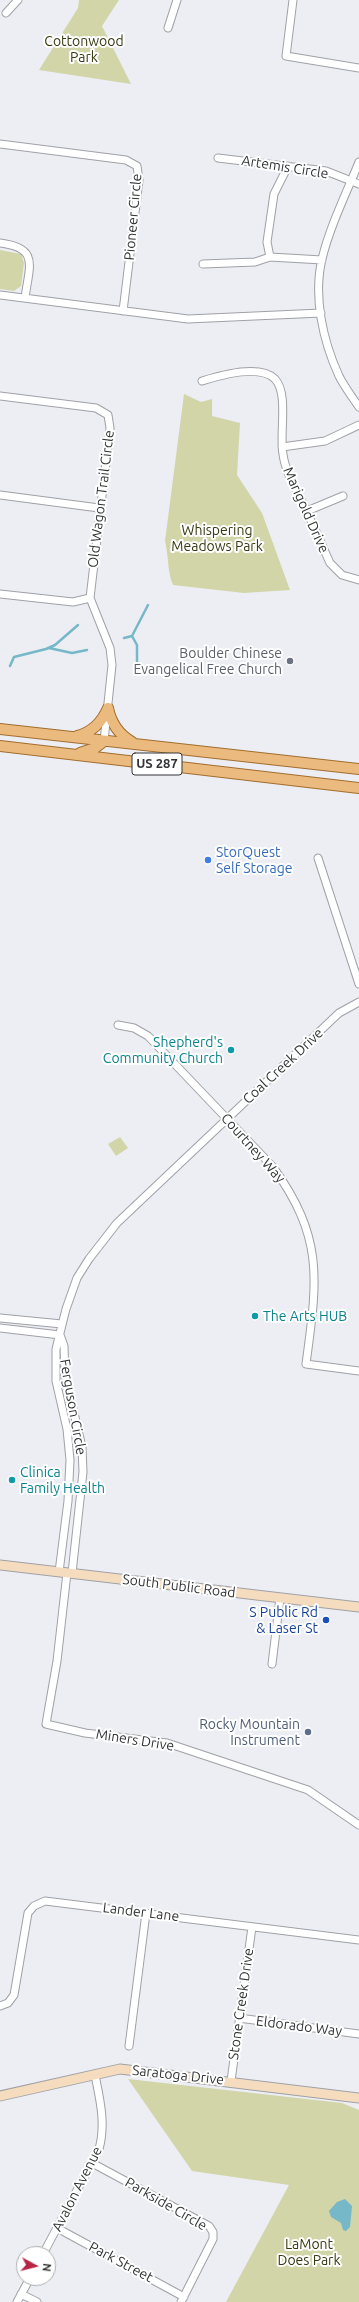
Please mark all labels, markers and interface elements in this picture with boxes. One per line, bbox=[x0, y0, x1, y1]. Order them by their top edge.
park label: Cottonwood Park bbox=[44, 33, 124, 66]
street label: Artemis Circle bbox=[240, 152, 330, 182]
street label: Pioneer Circle bbox=[121, 173, 145, 261]
street label: Old Wagon Trail Circle bbox=[84, 429, 118, 569]
street label: Marigold Drive bbox=[280, 464, 332, 556]
park label: Whispering Meadows Park bbox=[171, 522, 263, 554]
place label: Boulder Chinese Evangelical Free Church bbox=[133, 645, 282, 678]
marker: Boulder Chinese Evangelical Free Church bbox=[285, 656, 295, 666]
road number: US 287 bbox=[132, 753, 182, 775]
place label: StorQuest Self Storage bbox=[216, 844, 293, 876]
marker: StorQuest Self Storage bbox=[203, 855, 213, 865]
street label: Coal Creek Drive bbox=[239, 1025, 327, 1107]
place label: Shepherd's Community Church bbox=[103, 1034, 223, 1066]
marker: Shepherd's Community Church bbox=[226, 1045, 236, 1055]
street label: Courtney Way bbox=[217, 1110, 289, 1186]
place label: The Arts HUB bbox=[263, 1308, 347, 1324]
marker: The Arts HUB bbox=[250, 1311, 260, 1321]
street label: Ferguson Circle bbox=[56, 1358, 90, 1456]
place label: Clinica Family Health bbox=[20, 1464, 105, 1496]
marker: Clinica Family Health bbox=[7, 1475, 17, 1485]
street label: South Public Road bbox=[121, 1571, 237, 1601]
place label: S Public Rd & Laser St bbox=[249, 1604, 318, 1636]
marker: S Public Rd & Laser St bbox=[321, 1615, 331, 1625]
place label: Rocky Mountain Instrument bbox=[199, 1716, 300, 1748]
street label: Miners Drive bbox=[95, 1726, 175, 1754]
marker: Rocky Mountain Instrument bbox=[303, 1727, 313, 1737]
street label: Lander Lane bbox=[102, 1899, 180, 1925]
street label: Stone Creek Drive bbox=[225, 1947, 257, 2061]
street label: Eldorado Way bbox=[255, 2012, 343, 2040]
street label: Saratoga Drive bbox=[131, 2062, 225, 2088]
street label: Avalon Avenue bbox=[48, 2144, 106, 2234]
street label: Parkside Circle bbox=[122, 2174, 210, 2234]
park label: LaMont Does Park bbox=[278, 2236, 340, 2268]
street label: Park Street bbox=[86, 2238, 156, 2286]
north arrow bbox=[16, 2246, 56, 2286]
text: N bbox=[40, 2263, 53, 2272]

